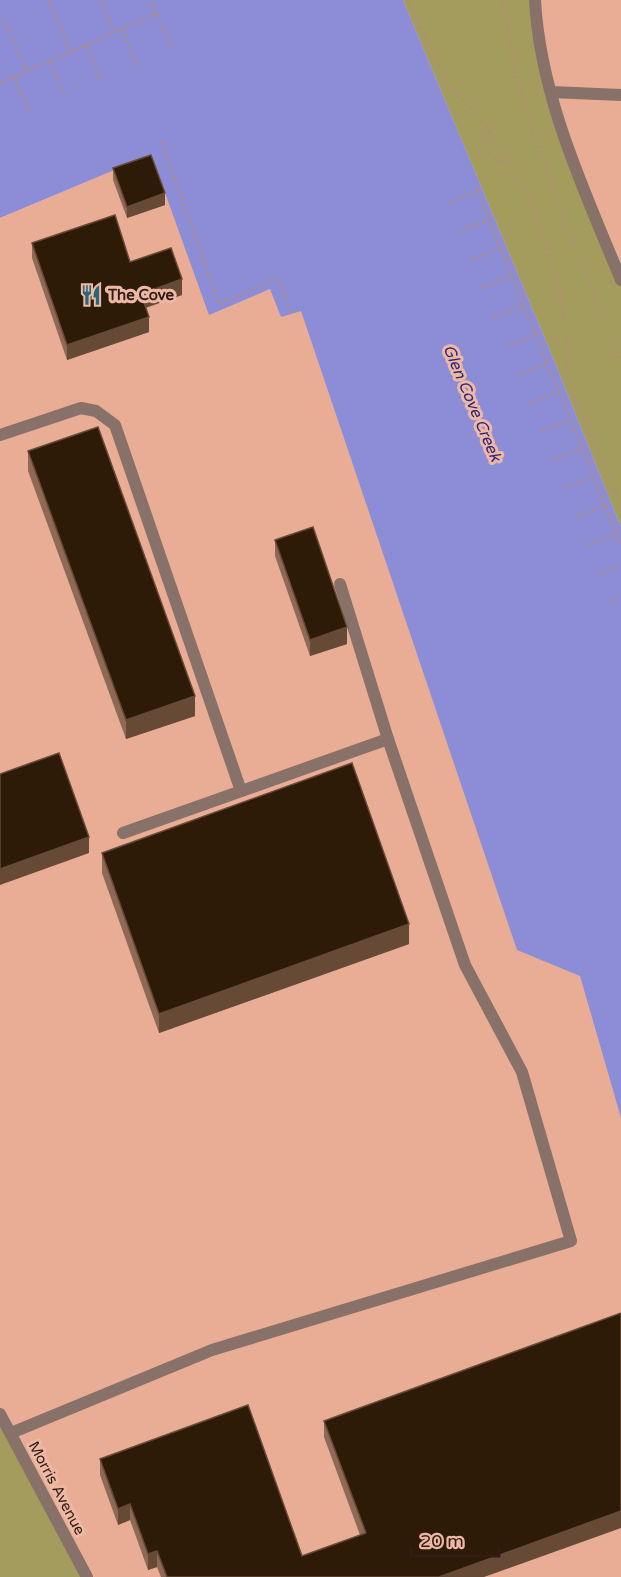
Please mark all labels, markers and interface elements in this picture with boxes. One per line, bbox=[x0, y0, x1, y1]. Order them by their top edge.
restaurant icon: The Cove bbox=[79, 283, 103, 307]
place label: The Cove bbox=[107, 286, 175, 304]
water label: Glen Cove Creek bbox=[438, 342, 506, 466]
street label: Morris Avenue bbox=[25, 1438, 89, 1538]
scale bar bbox=[411, 1520, 500, 1558]
text: 20 m bbox=[420, 1530, 464, 1552]

